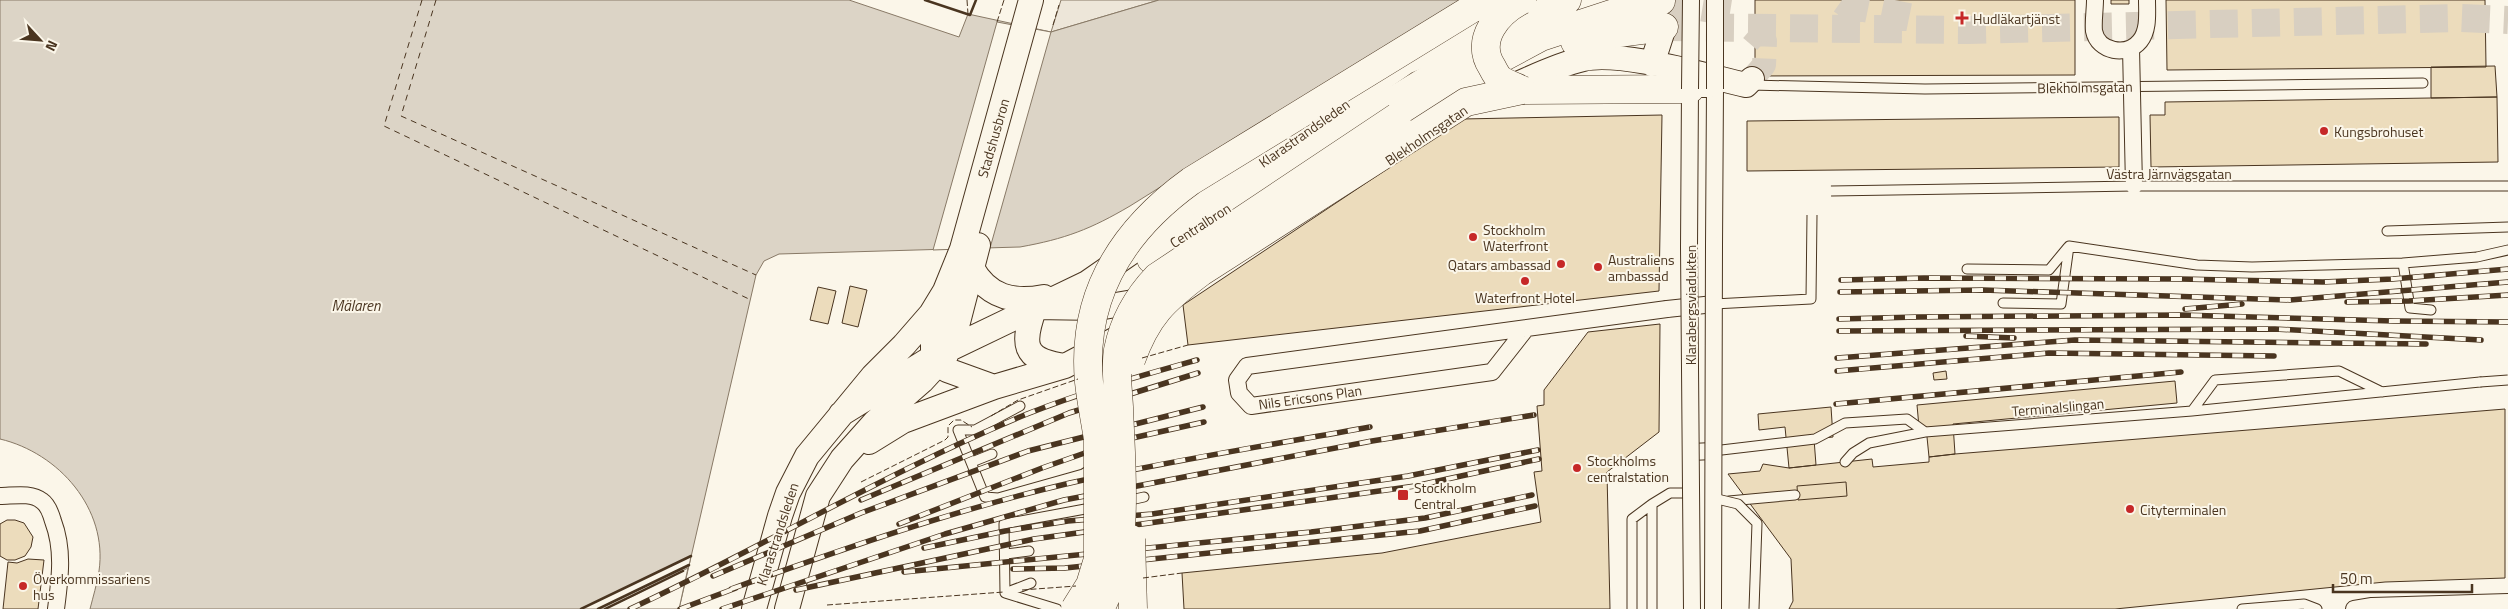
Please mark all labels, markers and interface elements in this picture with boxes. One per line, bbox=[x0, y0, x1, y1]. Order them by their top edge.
place label: Hudläkartjänst bbox=[1973, 8, 2060, 29]
marker: Hudläkartjänst bbox=[1955, 11, 1969, 25]
north arrow bbox=[15, 15, 65, 65]
text: N bbox=[41, 37, 64, 55]
street label: Blekholmsgatan bbox=[2037, 76, 2133, 98]
street label: Klarastrandsleden bbox=[1254, 94, 1354, 172]
street label: Stadshusbron bbox=[972, 96, 1014, 180]
street label: Blekholmsgatan bbox=[1381, 100, 1471, 170]
place label: Kungsbrohuset bbox=[2334, 121, 2423, 142]
marker: Kungsbrohuset bbox=[2318, 125, 2330, 137]
street label: Västra Järnvägsgatan bbox=[2106, 163, 2232, 184]
street label: Centralbron bbox=[1165, 197, 1235, 253]
place label: Stockholm Waterfront bbox=[1483, 219, 1548, 256]
marker: Stockholm Waterfront bbox=[1467, 231, 1479, 243]
street label: Klarabergsviadukten bbox=[1680, 245, 1701, 365]
place label: Australiens ambassad bbox=[1608, 249, 1674, 286]
place label: Qatars ambassad bbox=[1448, 254, 1551, 275]
marker: Qatars ambassad bbox=[1555, 258, 1567, 270]
marker: Australiens ambassad bbox=[1592, 261, 1604, 273]
marker: Waterfront Hotel bbox=[1519, 275, 1531, 287]
place label: Waterfront Hotel bbox=[1475, 287, 1575, 308]
water label: Mälaren bbox=[332, 294, 381, 317]
street label: Nils Ericsons Plan bbox=[1257, 379, 1363, 415]
street label: Terminalslingan bbox=[2011, 393, 2105, 421]
place label: Stockholms centralstation bbox=[1587, 450, 1669, 487]
marker: Stockholms centralstation bbox=[1571, 462, 1583, 474]
place label: Stockholm Central bbox=[1414, 477, 1476, 514]
street label: Klarastrandsleden bbox=[750, 480, 804, 588]
marker: Stockholm Central bbox=[1396, 488, 1410, 502]
place label: Cityterminalen bbox=[2140, 499, 2226, 520]
marker: Cityterminalen bbox=[2124, 503, 2136, 515]
scale bar bbox=[2333, 562, 2472, 594]
text: 50 m bbox=[2340, 567, 2373, 590]
place label: Överkommissariens hus bbox=[33, 568, 150, 605]
marker: Överkommissariens hus bbox=[17, 580, 29, 592]

